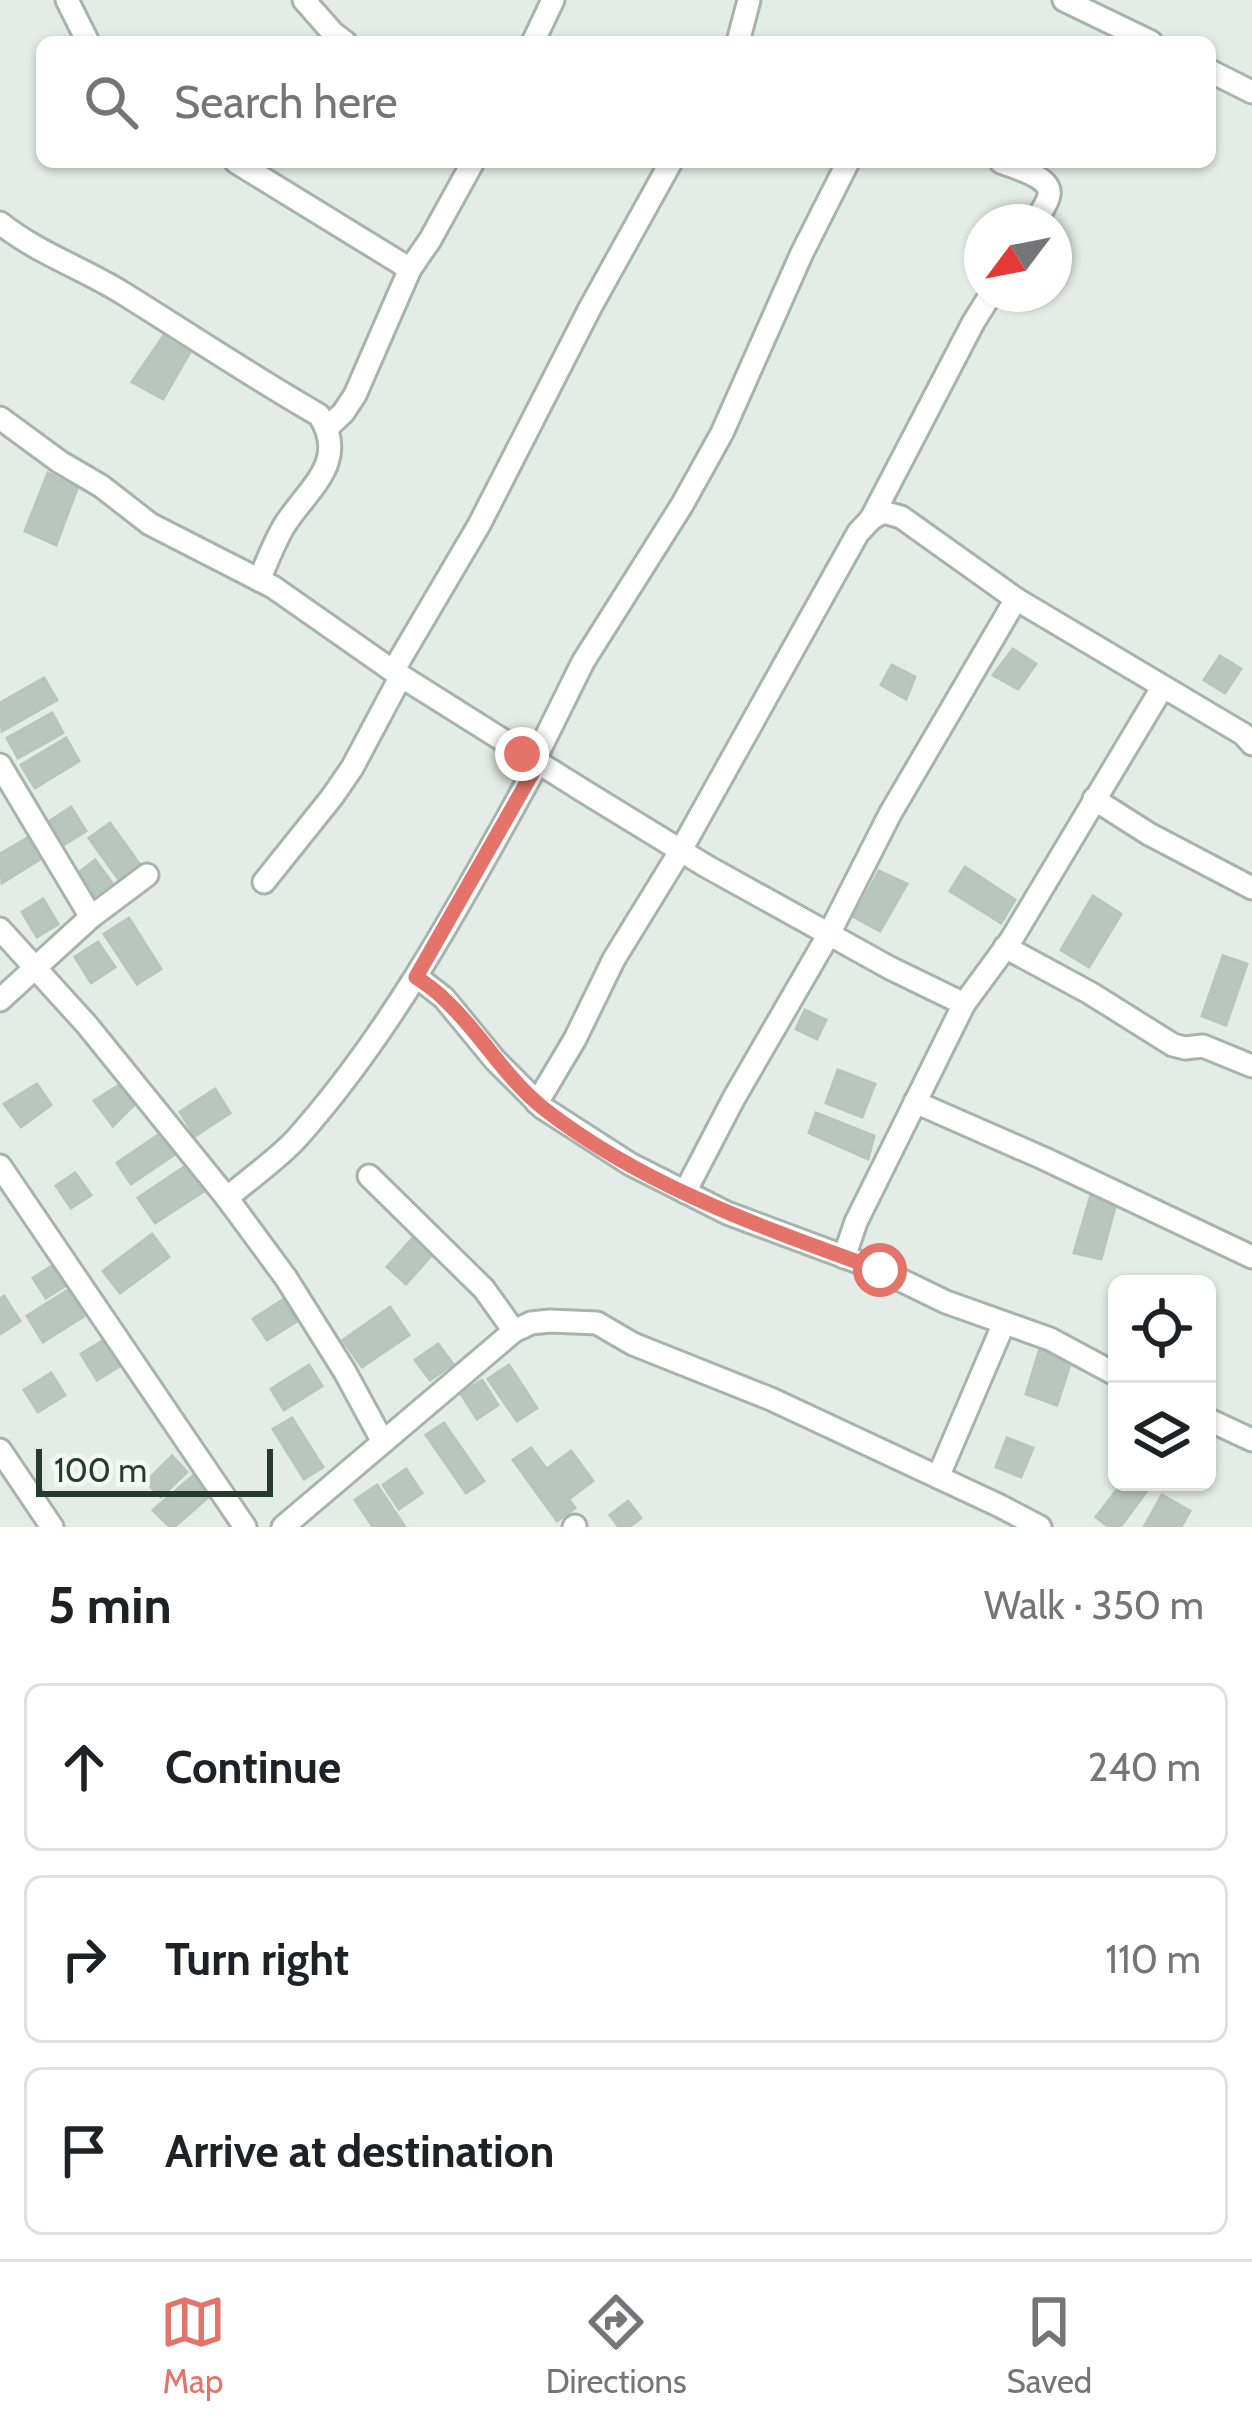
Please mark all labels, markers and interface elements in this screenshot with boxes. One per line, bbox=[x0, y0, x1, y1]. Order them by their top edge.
search box bbox=[36, 36, 1216, 168]
icon: search bbox=[78, 69, 144, 135]
text: Search here bbox=[174, 75, 398, 129]
north arrow bbox=[964, 204, 1072, 312]
route end bbox=[495, 727, 549, 781]
route start bbox=[853, 1243, 907, 1297]
map controls bbox=[1108, 1275, 1216, 1491]
button: locate bbox=[1108, 1275, 1216, 1383]
button: layers bbox=[1108, 1383, 1216, 1491]
scale bar bbox=[36, 1443, 273, 1496]
text: 100 m bbox=[54, 1450, 147, 1490]
text: 5 min bbox=[48, 1574, 172, 1636]
text: Walk · 350 m bbox=[984, 1581, 1204, 1629]
icon: ahead bbox=[51, 1734, 117, 1800]
text: Continue bbox=[165, 1740, 341, 1794]
text: 240 m bbox=[1088, 1743, 1201, 1791]
icon: right bbox=[51, 1926, 117, 1992]
text: Turn right bbox=[165, 1932, 349, 1986]
text: 110 m bbox=[1105, 1935, 1201, 1983]
icon: arrive bbox=[51, 2118, 117, 2184]
text: Arrive at destination bbox=[165, 2124, 554, 2178]
tab: Map bbox=[160, 2289, 226, 2401]
tab: Directions bbox=[546, 2289, 687, 2401]
tab: Saved bbox=[1006, 2289, 1092, 2401]

